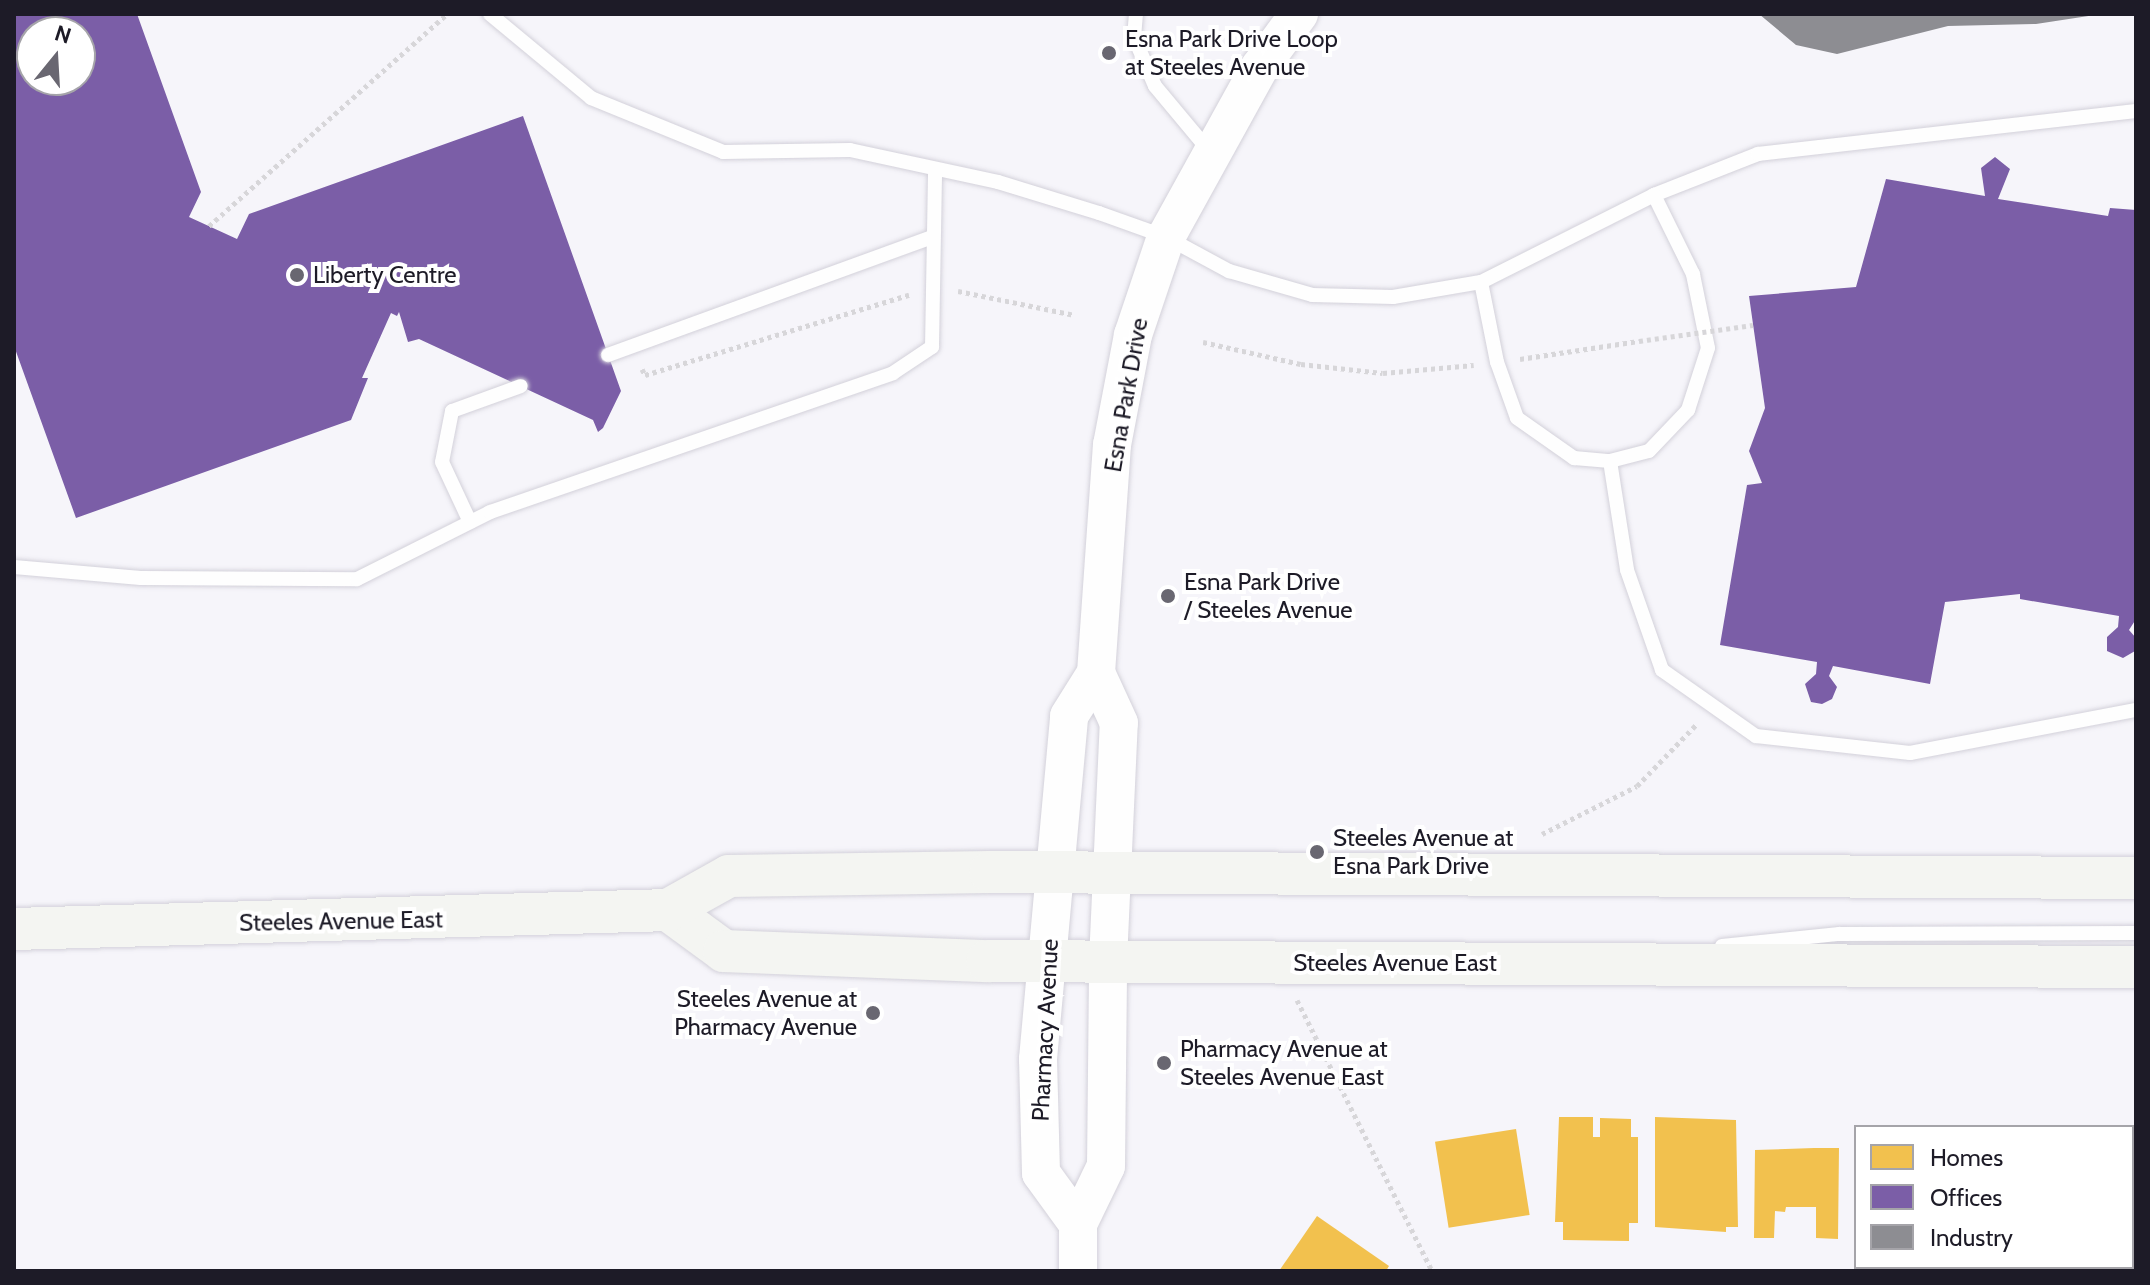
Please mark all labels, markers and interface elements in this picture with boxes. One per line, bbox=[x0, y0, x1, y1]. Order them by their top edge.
north arrow bbox=[16, 16, 96, 96]
text: N bbox=[51, 19, 75, 50]
place label: Esna Park Drive Loop at Steeles Avenue bbox=[1125, 25, 1338, 81]
marker: Esna Park Drive Loop at Steeles Avenue bbox=[1100, 44, 1118, 62]
place label: Liberty Centre bbox=[313, 261, 457, 289]
marker: Liberty Centre bbox=[288, 266, 306, 284]
street label: Esna Park Drive bbox=[1098, 316, 1154, 474]
place label: Esna Park Drive / Steeles Avenue bbox=[1184, 568, 1353, 624]
marker: Esna Park Drive / Steeles Avenue bbox=[1159, 587, 1177, 605]
place label: Steeles Avenue at Esna Park Drive bbox=[1333, 824, 1513, 880]
marker: Steeles Avenue at Esna Park Drive bbox=[1308, 843, 1326, 861]
street label: Steeles Avenue East bbox=[239, 905, 443, 937]
street label: Pharmacy Avenue bbox=[1026, 938, 1064, 1122]
street label: Steeles Avenue East bbox=[1293, 949, 1497, 977]
place label: Steeles Avenue at Pharmacy Avenue bbox=[674, 985, 857, 1041]
marker: Steeles Avenue at Pharmacy Avenue bbox=[864, 1004, 882, 1022]
place label: Pharmacy Avenue at Steeles Avenue East bbox=[1180, 1035, 1388, 1091]
marker: Pharmacy Avenue at Steeles Avenue East bbox=[1155, 1054, 1173, 1072]
legend bbox=[1854, 1125, 2134, 1269]
text: Homes bbox=[1930, 1143, 2003, 1172]
text: Offices bbox=[1930, 1183, 2002, 1212]
text: Industry bbox=[1930, 1223, 2013, 1252]

